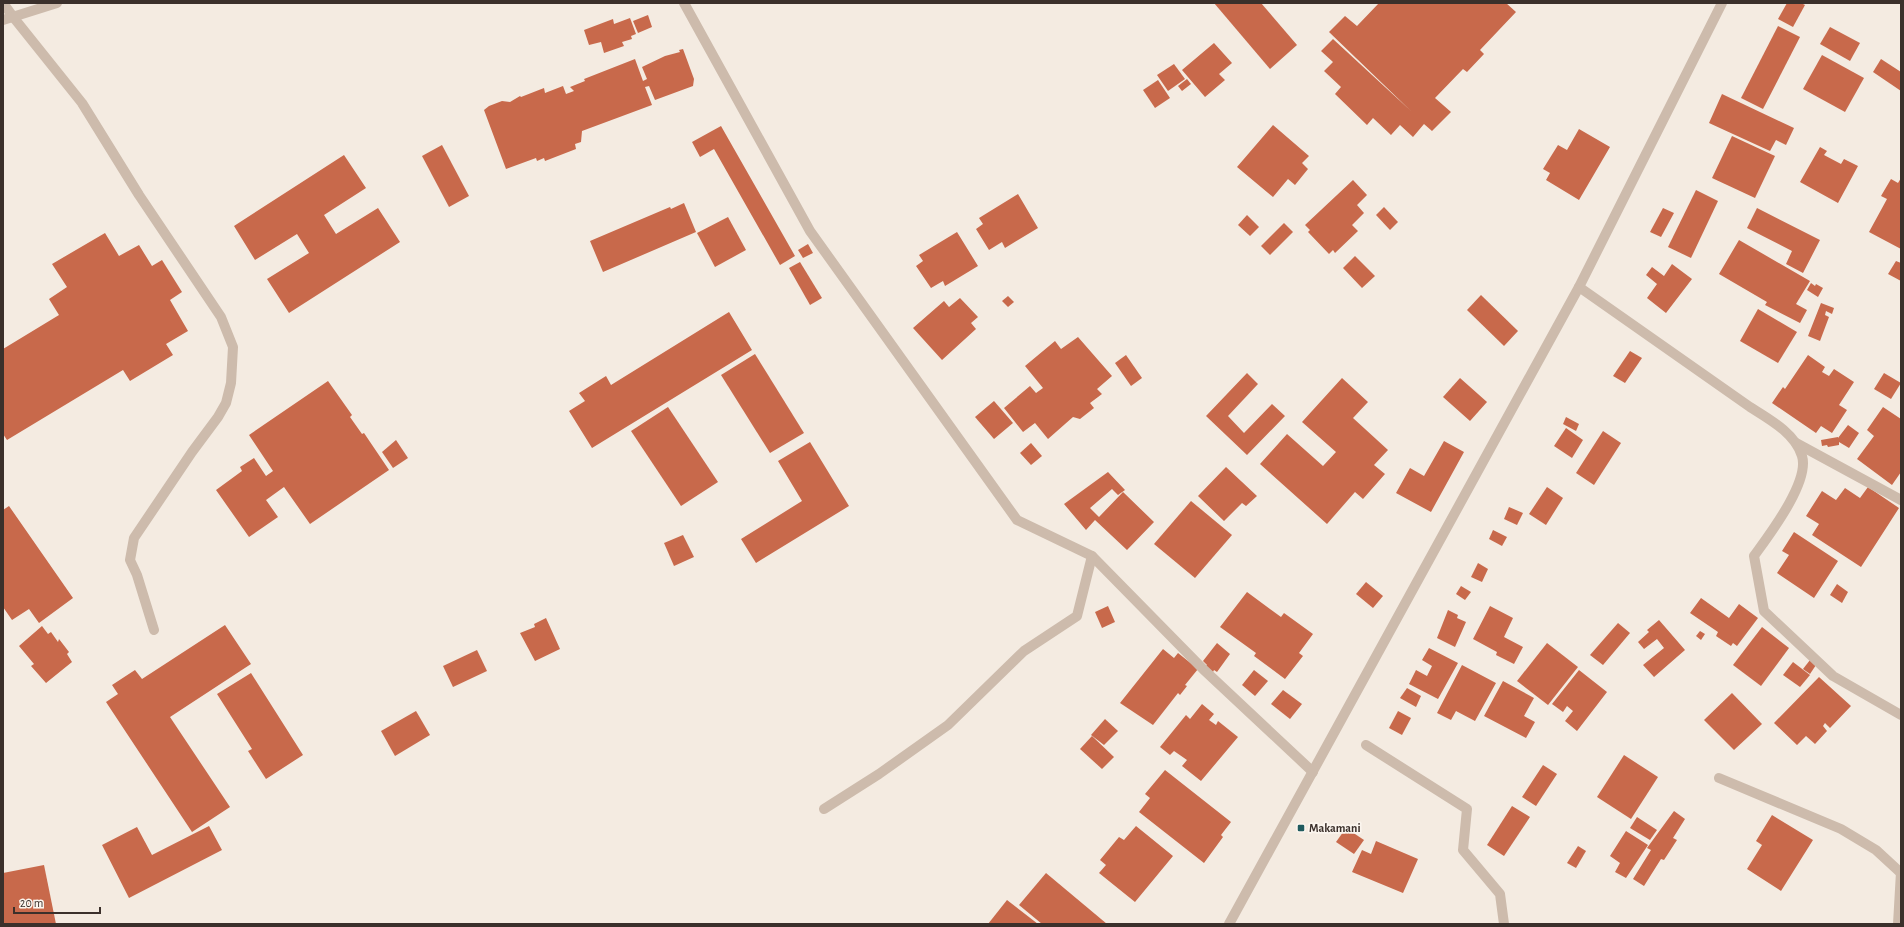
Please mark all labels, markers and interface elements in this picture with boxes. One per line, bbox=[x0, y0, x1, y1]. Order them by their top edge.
place label: Makamani bbox=[1309, 822, 1361, 834]
marker: Makamani bbox=[1296, 823, 1306, 833]
scale bar bbox=[14, 889, 100, 915]
text: 20 m bbox=[20, 897, 43, 909]

